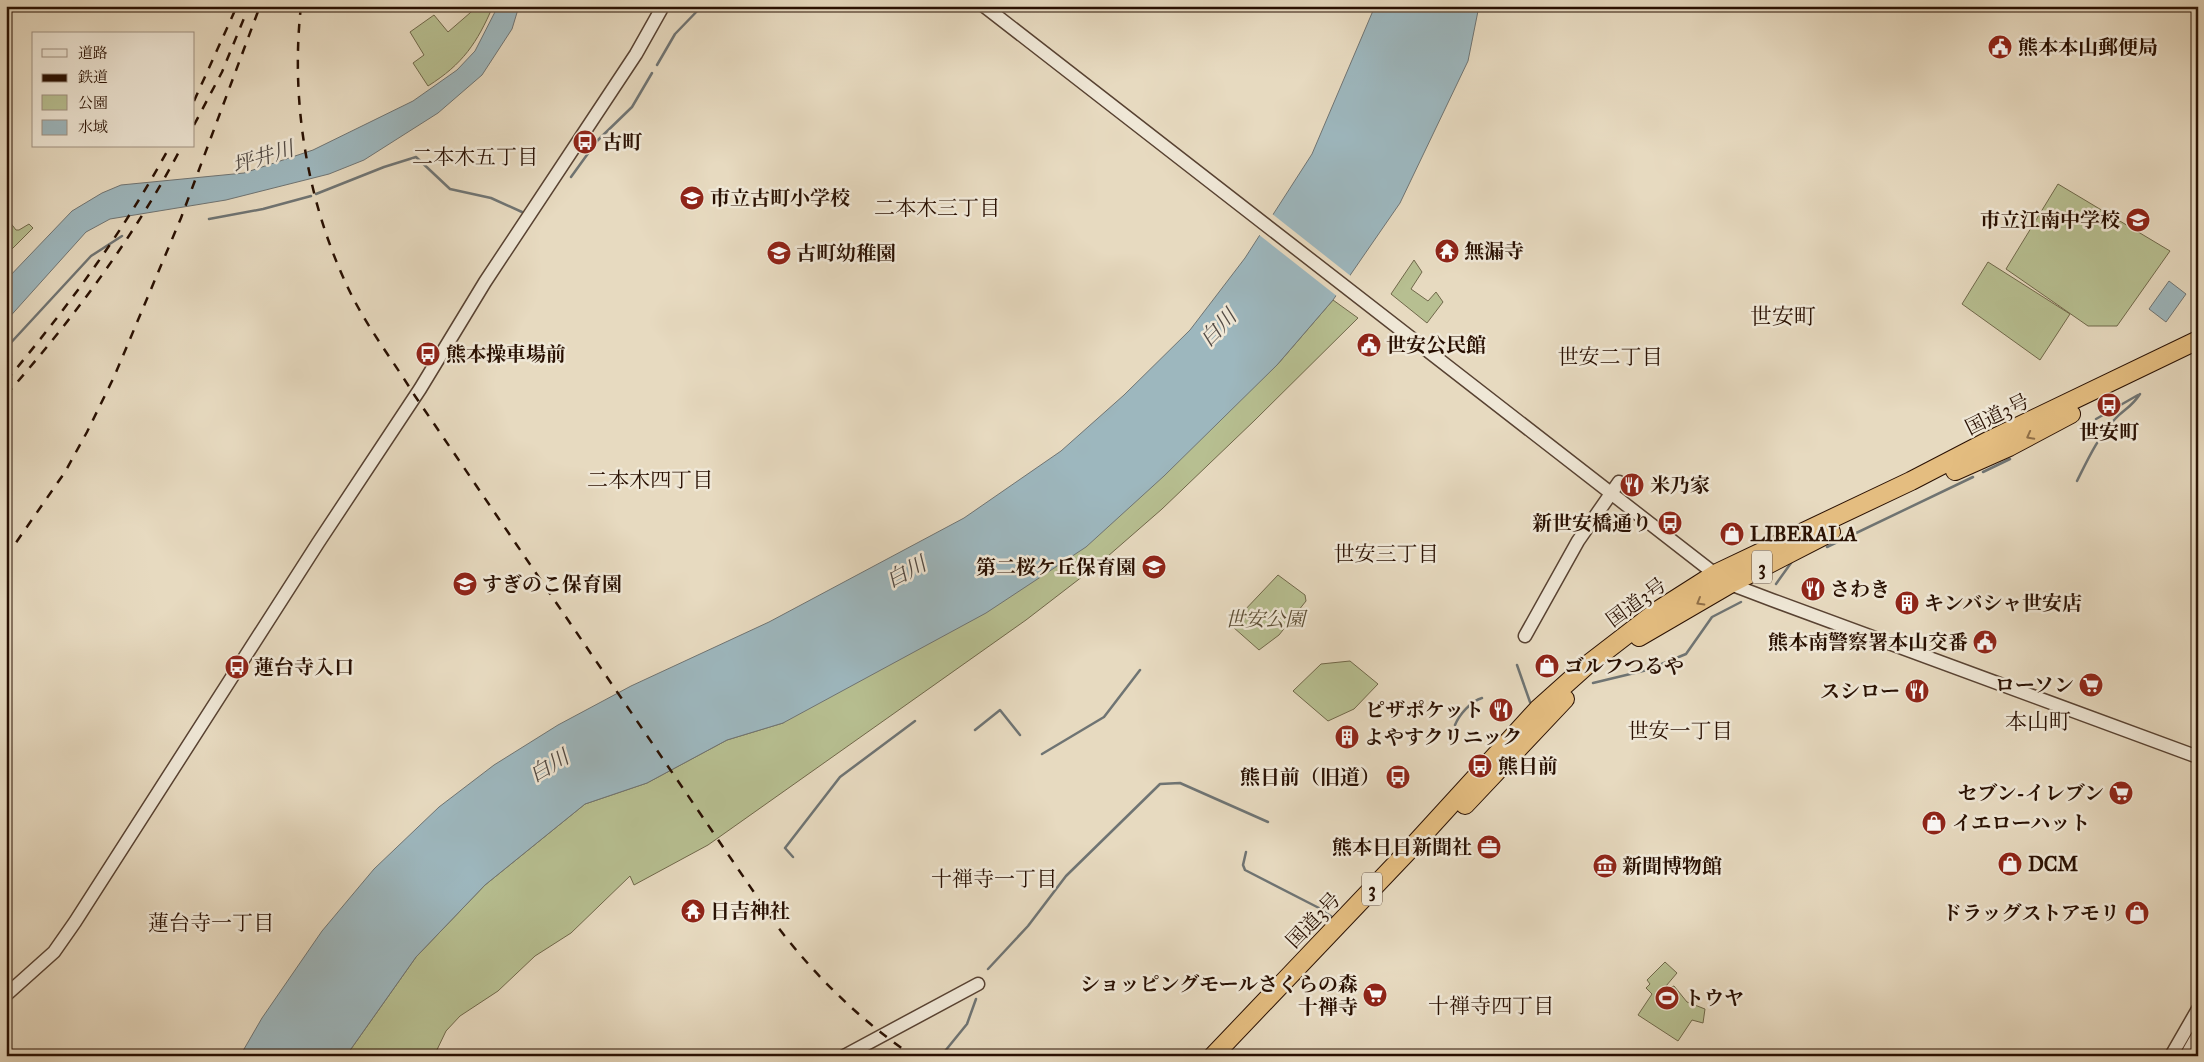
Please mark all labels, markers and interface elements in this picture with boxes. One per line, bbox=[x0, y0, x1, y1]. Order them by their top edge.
legend bbox=[32, 32, 195, 148]
public building icon: 熊本本山郵便局 bbox=[1987, 34, 2013, 60]
place label: 熊本本山郵便局 bbox=[2018, 35, 2158, 59]
text: 道路 bbox=[78, 44, 108, 62]
text: 鉄道 bbox=[78, 68, 108, 86]
text: 公園 bbox=[78, 94, 108, 112]
text: 水域 bbox=[78, 118, 108, 136]
bus stop icon: 古町 bbox=[572, 129, 598, 155]
place label: 古町 bbox=[602, 130, 643, 154]
water label: 坪井川 bbox=[229, 135, 299, 179]
district label: 二本木五丁目 bbox=[412, 144, 538, 170]
school or university icon: 市立古町小学校 bbox=[679, 185, 705, 211]
place label: 市立古町小学校 bbox=[710, 186, 850, 210]
district label: 二本木三丁目 bbox=[874, 195, 1000, 221]
school or university icon: 市立江南中学校 bbox=[2125, 207, 2151, 233]
place label: 市立江南中学校 bbox=[1980, 208, 2120, 232]
temple icon: 無漏寺 bbox=[1434, 238, 1460, 264]
place label: 無漏寺 bbox=[1464, 239, 1524, 263]
school or university icon: 古町幼稚園 bbox=[766, 240, 792, 266]
place label: 古町幼稚園 bbox=[796, 241, 896, 265]
water label: 白川 bbox=[1194, 302, 1243, 352]
district label: 世安町 bbox=[1750, 303, 1816, 330]
public building icon: 世安公民館 bbox=[1356, 332, 1382, 358]
place label: 世安公民館 bbox=[1386, 333, 1486, 357]
bus stop icon: 熊本操車場前 bbox=[415, 341, 441, 367]
place label: 熊本操車場前 bbox=[446, 342, 566, 366]
district label: 世安二丁目 bbox=[1558, 344, 1663, 370]
street label: 国道3号 bbox=[1961, 388, 2033, 440]
bus stop icon: 世安町 bbox=[2096, 392, 2122, 418]
place label: 世安町 bbox=[2079, 420, 2140, 444]
one-way arrow bbox=[2027, 429, 2036, 439]
district label: 二本木四丁目 bbox=[587, 467, 713, 493]
restaurant icon: 米乃家 bbox=[1619, 472, 1645, 498]
place label: 米乃家 bbox=[1650, 473, 1710, 497]
bus stop icon: 新世安橋通り bbox=[1657, 510, 1683, 536]
place label: 新世安橋通り bbox=[1532, 511, 1652, 535]
shop icon: LIBERALA bbox=[1719, 521, 1745, 547]
place label: LIBERALA bbox=[1750, 522, 1858, 546]
district label: 世安三丁目 bbox=[1334, 541, 1439, 567]
water label: 白川 bbox=[881, 550, 932, 593]
road number: 3 bbox=[1752, 550, 1772, 584]
school or university icon: 第二桜ケ丘保育園 bbox=[1141, 554, 1167, 580]
place label: 第二桜ケ丘保育園 bbox=[976, 555, 1136, 579]
school or university icon: すぎのこ保育園 bbox=[452, 571, 478, 597]
place label: すぎのこ保育園 bbox=[482, 572, 622, 596]
street label: 国道3号 bbox=[1601, 572, 1671, 632]
restaurant icon: さわき bbox=[1800, 576, 1826, 602]
place label: さわき bbox=[1830, 577, 1890, 601]
building icon: キンバシャ世安店 bbox=[1894, 590, 1920, 616]
place label: キンバシャ世安店 bbox=[1924, 591, 2082, 615]
one-way arrow bbox=[1696, 595, 1705, 605]
park label: 世安公園 bbox=[1225, 607, 1308, 631]
public building icon: 熊本南警察署本山交番 bbox=[1972, 629, 1998, 655]
place label: 熊本南警察署本山交番 bbox=[1768, 630, 1968, 654]
shop icon: ゴルフつるや bbox=[1534, 653, 1560, 679]
bus stop icon: 蓮台寺入口 bbox=[224, 654, 250, 680]
place label: ゴルフつるや bbox=[1564, 654, 1684, 678]
place label: 蓮台寺入口 bbox=[254, 655, 354, 679]
supermarket icon: ローソン bbox=[2078, 672, 2104, 698]
place label: ローソン bbox=[1995, 673, 2074, 697]
restaurant icon: スシロー bbox=[1904, 678, 1930, 704]
place label: スシロー bbox=[1820, 679, 1900, 703]
restaurant icon: ピザポケット bbox=[1488, 697, 1514, 723]
place label: ピザポケット bbox=[1365, 698, 1484, 722]
district label: 本山町 bbox=[2005, 708, 2071, 735]
district label: 世安一丁目 bbox=[1628, 718, 1733, 744]
building icon: よやすクリニック bbox=[1334, 724, 1360, 750]
place label: よやすクリニック bbox=[1364, 725, 1522, 749]
water label: 白川 bbox=[524, 743, 575, 788]
bus stop icon: 熊日前 bbox=[1467, 753, 1493, 779]
place label: 熊日前 bbox=[1498, 754, 1558, 778]
bus stop icon: 熊日前（旧道） bbox=[1385, 764, 1411, 790]
place label: 熊日前（旧道） bbox=[1240, 765, 1380, 789]
supermarket icon: セブン-イレブン bbox=[2108, 780, 2134, 806]
place label: セブン-イレブン bbox=[1957, 781, 2104, 805]
shop icon: イエローハット bbox=[1921, 810, 1947, 836]
place label: イエローハット bbox=[1952, 811, 2090, 835]
office icon: 熊本日日新聞社 bbox=[1476, 834, 1502, 860]
place label: 熊本日日新聞社 bbox=[1332, 835, 1472, 859]
shop icon: DCM bbox=[1997, 851, 2023, 877]
place label: DCM bbox=[2028, 852, 2078, 876]
museum icon: 新聞博物館 bbox=[1592, 853, 1618, 879]
place label: 新聞博物館 bbox=[1622, 854, 1722, 878]
district label: 十禅寺一丁目 bbox=[931, 866, 1057, 892]
road number: 3 bbox=[1362, 872, 1382, 906]
street label: 国道3号 bbox=[1281, 887, 1345, 953]
temple icon: 日吉神社 bbox=[680, 898, 706, 924]
place label: 日吉神社 bbox=[710, 899, 790, 923]
shop icon: ドラッグストアモリ bbox=[2124, 900, 2150, 926]
place label: ドラッグストアモリ bbox=[1942, 901, 2120, 925]
district label: 蓮台寺一丁目 bbox=[148, 910, 274, 936]
place label: ショッピングモールさくらの森 十禅寺 bbox=[1080, 972, 1358, 1019]
supermarket icon: ショッピングモールさくらの森 十禅寺 bbox=[1362, 982, 1388, 1008]
sports icon: トウヤ bbox=[1654, 985, 1680, 1011]
place label: トウヤ bbox=[1684, 986, 1744, 1010]
district label: 十禅寺四丁目 bbox=[1428, 993, 1554, 1019]

